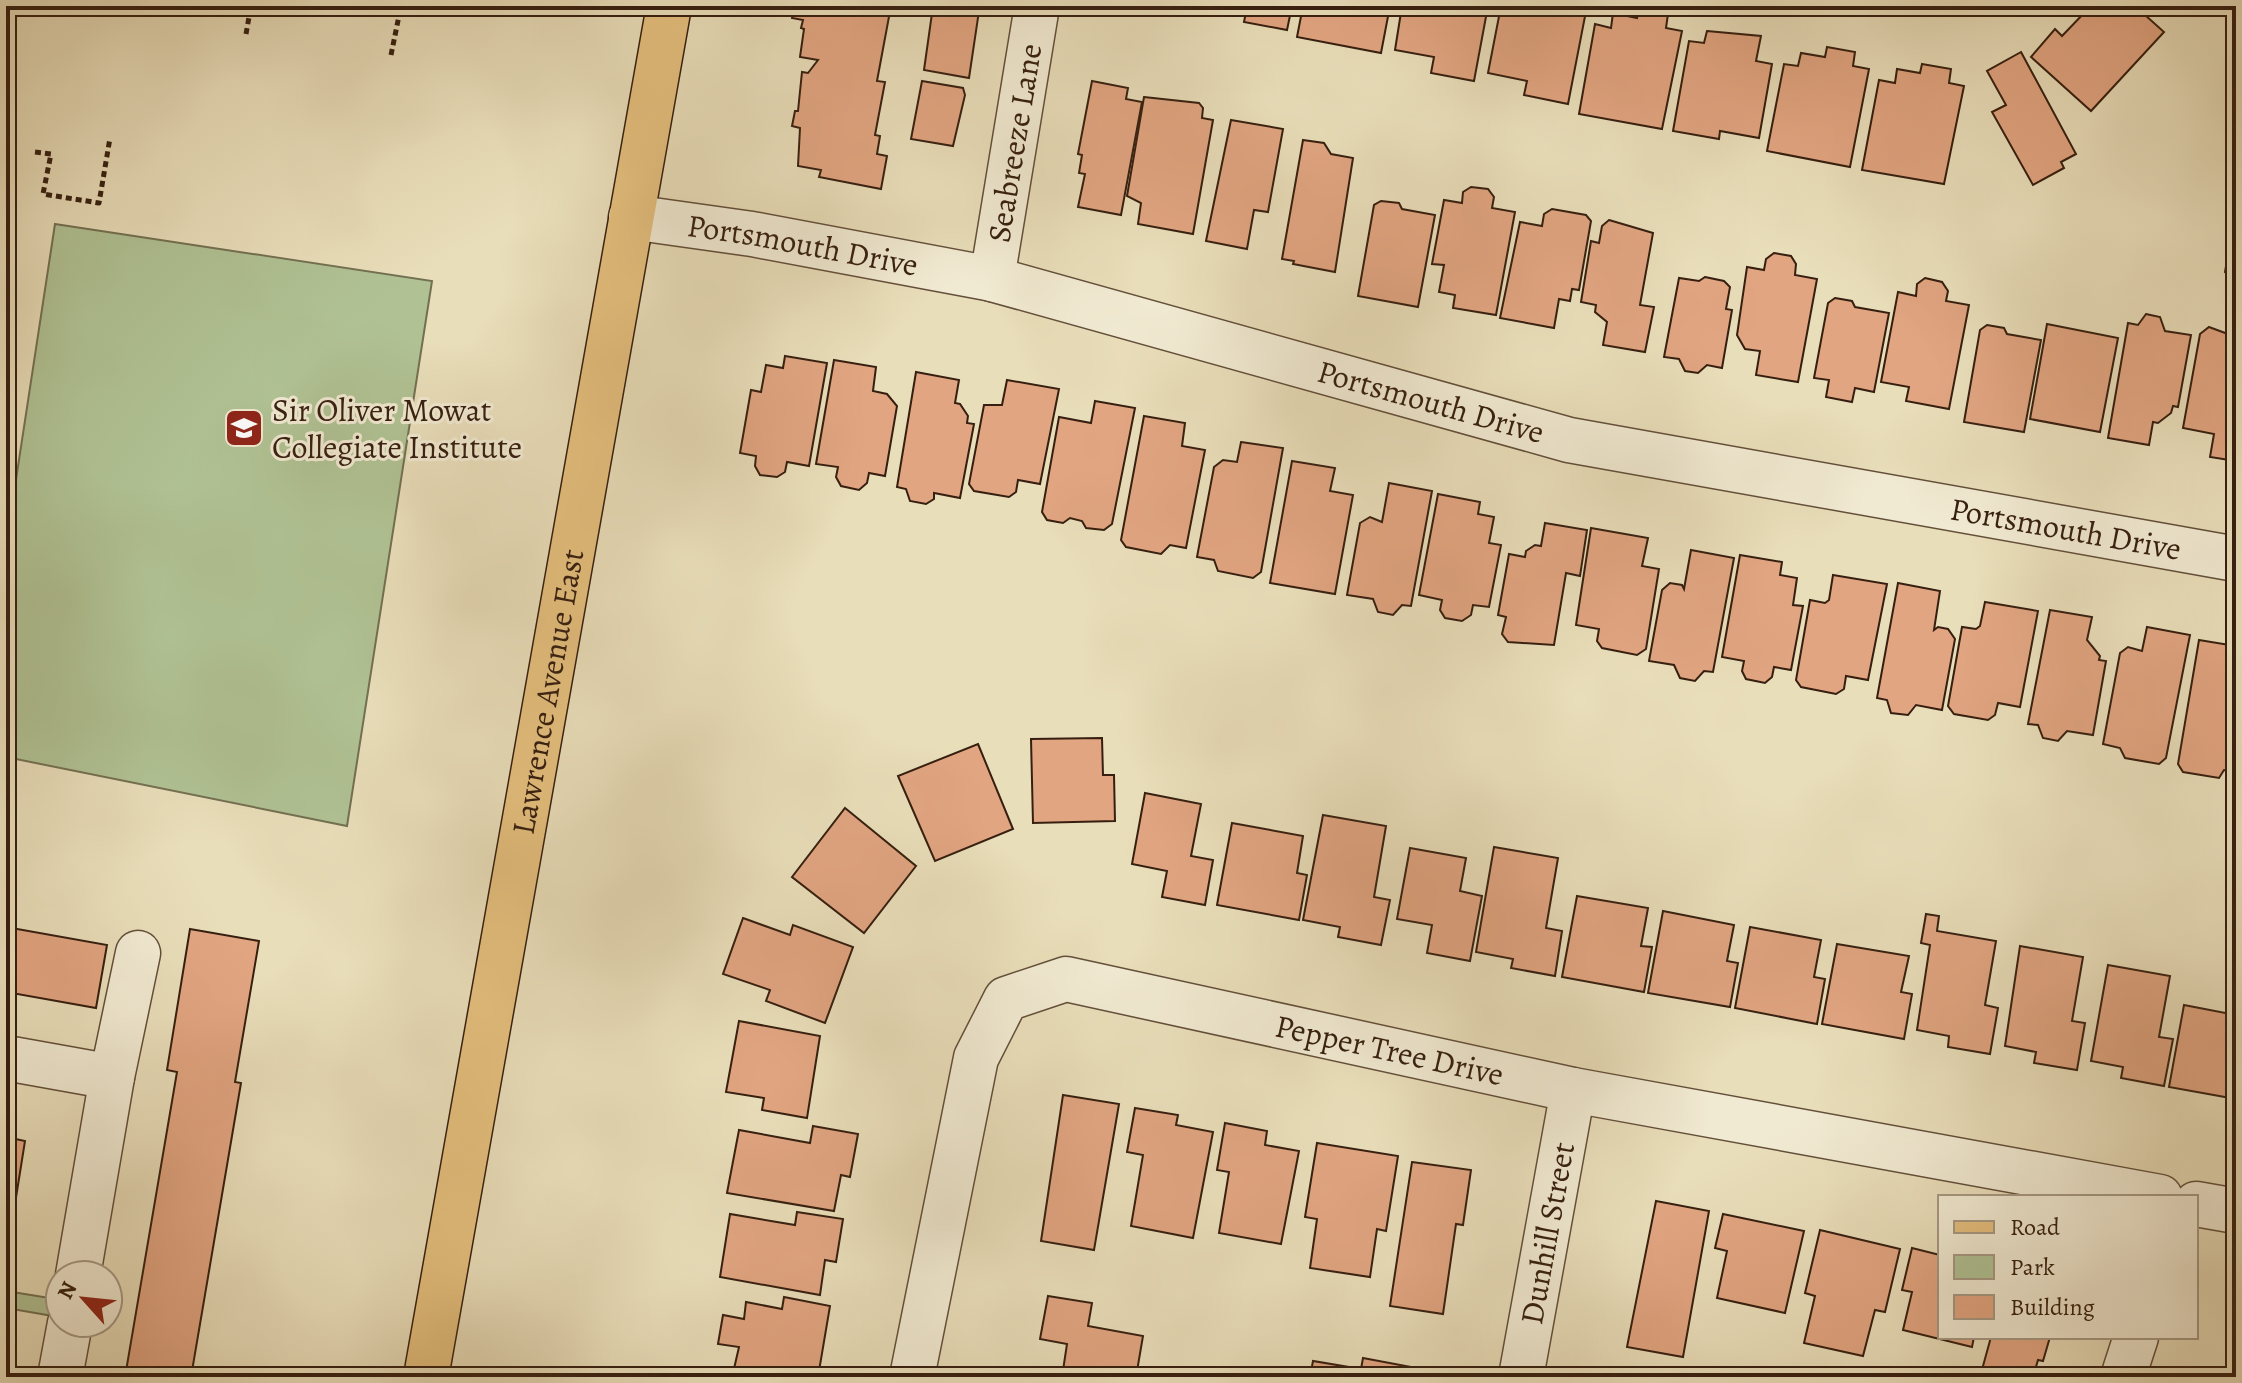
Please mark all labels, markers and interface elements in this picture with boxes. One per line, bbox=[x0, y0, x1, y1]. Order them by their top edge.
street label: Seabreeze Lane bbox=[976, 40, 1052, 246]
street label: Portsmouth Drive bbox=[685, 203, 922, 287]
street label: Portsmouth Drive bbox=[1312, 349, 1549, 454]
place label: Sir Oliver Mowat Collegiate Institute bbox=[272, 388, 522, 469]
school or university icon: Sir Oliver Mowat Collegiate Institute bbox=[223, 407, 265, 449]
street label: Portsmouth Drive bbox=[1947, 486, 2185, 571]
street label: Lawrence Avenue East bbox=[501, 546, 594, 838]
street label: Pepper Tree Drive bbox=[1271, 1003, 1508, 1096]
street label: Dunhill Street bbox=[1509, 1139, 1585, 1328]
legend bbox=[1938, 1195, 2198, 1339]
text: Road bbox=[2010, 1211, 2060, 1243]
text: Park bbox=[2010, 1251, 2055, 1283]
north arrow bbox=[44, 1259, 124, 1339]
text: N bbox=[50, 1276, 84, 1304]
text: Building bbox=[2010, 1291, 2095, 1323]

